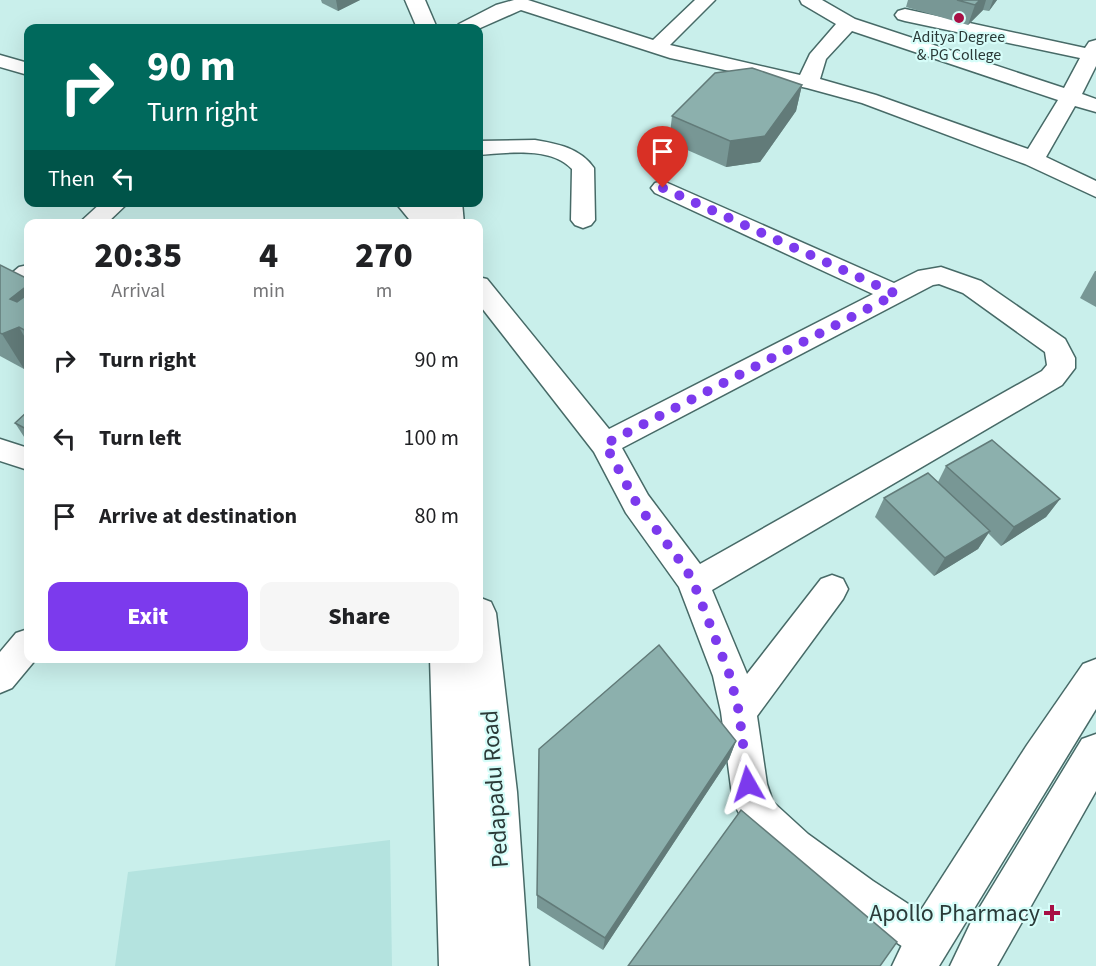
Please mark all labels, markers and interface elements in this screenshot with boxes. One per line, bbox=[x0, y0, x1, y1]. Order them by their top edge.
marker: Aditya Degree & PG College bbox=[952, 11, 966, 25]
place label: Aditya Degree & PG College bbox=[913, 26, 1005, 66]
text: 90 m bbox=[147, 37, 236, 97]
icon: right bbox=[48, 48, 126, 126]
text: Turn right bbox=[147, 93, 258, 132]
pin bbox=[637, 126, 688, 188]
icon: arrive bbox=[646, 135, 679, 168]
icon: left bbox=[107, 162, 140, 195]
text: Then bbox=[48, 163, 95, 195]
text: 20:35 bbox=[94, 230, 182, 281]
text: 4 bbox=[259, 230, 278, 281]
text: 270 bbox=[355, 230, 413, 281]
text: Arrival bbox=[111, 277, 165, 305]
text: min bbox=[252, 277, 285, 305]
text: m bbox=[376, 277, 392, 305]
icon: right bbox=[48, 344, 81, 377]
text: Turn right bbox=[99, 344, 196, 376]
text: 90 m bbox=[414, 344, 459, 376]
icon: left bbox=[48, 422, 81, 455]
text: Turn left bbox=[99, 422, 181, 454]
text: 100 m bbox=[404, 422, 459, 454]
icon: arrive bbox=[48, 500, 81, 533]
text: Arrive at destination bbox=[99, 500, 297, 532]
text: 80 m bbox=[414, 500, 459, 532]
button: Exit bbox=[48, 582, 248, 651]
button: Share bbox=[260, 582, 459, 651]
street label: Pedapadu Road bbox=[472, 709, 518, 869]
position arrow bbox=[716, 752, 780, 816]
place label: Apollo Pharmacy bbox=[869, 896, 1040, 931]
marker: Apollo Pharmacy bbox=[1045, 906, 1059, 920]

